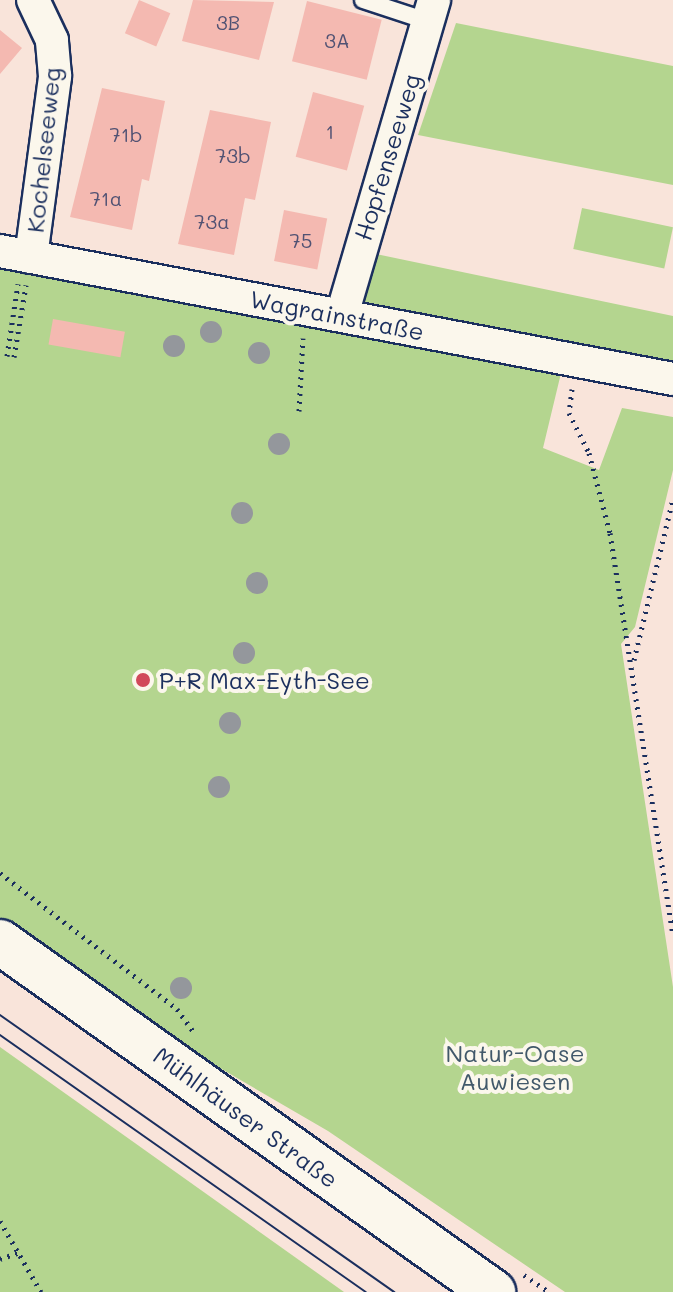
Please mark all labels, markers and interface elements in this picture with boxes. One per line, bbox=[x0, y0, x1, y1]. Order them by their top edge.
house number: 3B bbox=[216, 10, 240, 34]
house number: 3A bbox=[324, 28, 350, 52]
street label: Kochelseeweg bbox=[20, 66, 66, 234]
street label: Hopfenseeweg bbox=[348, 70, 426, 244]
house number: 1 bbox=[326, 119, 334, 143]
house number: 71b bbox=[110, 122, 142, 146]
house number: 73b bbox=[215, 143, 251, 167]
house number: 71a bbox=[90, 186, 122, 210]
house number: 73a bbox=[194, 209, 230, 233]
house number: 75 bbox=[290, 228, 312, 252]
street label: Wagrainstraße bbox=[247, 284, 427, 346]
place label: P+R Max-Eyth-See bbox=[159, 666, 370, 694]
marker: P+R Max-Eyth-See bbox=[134, 671, 152, 689]
park label: Natur-Oase Auwiesen bbox=[445, 1039, 585, 1095]
street label: Mühlhäuser Straße bbox=[148, 1040, 344, 1194]

